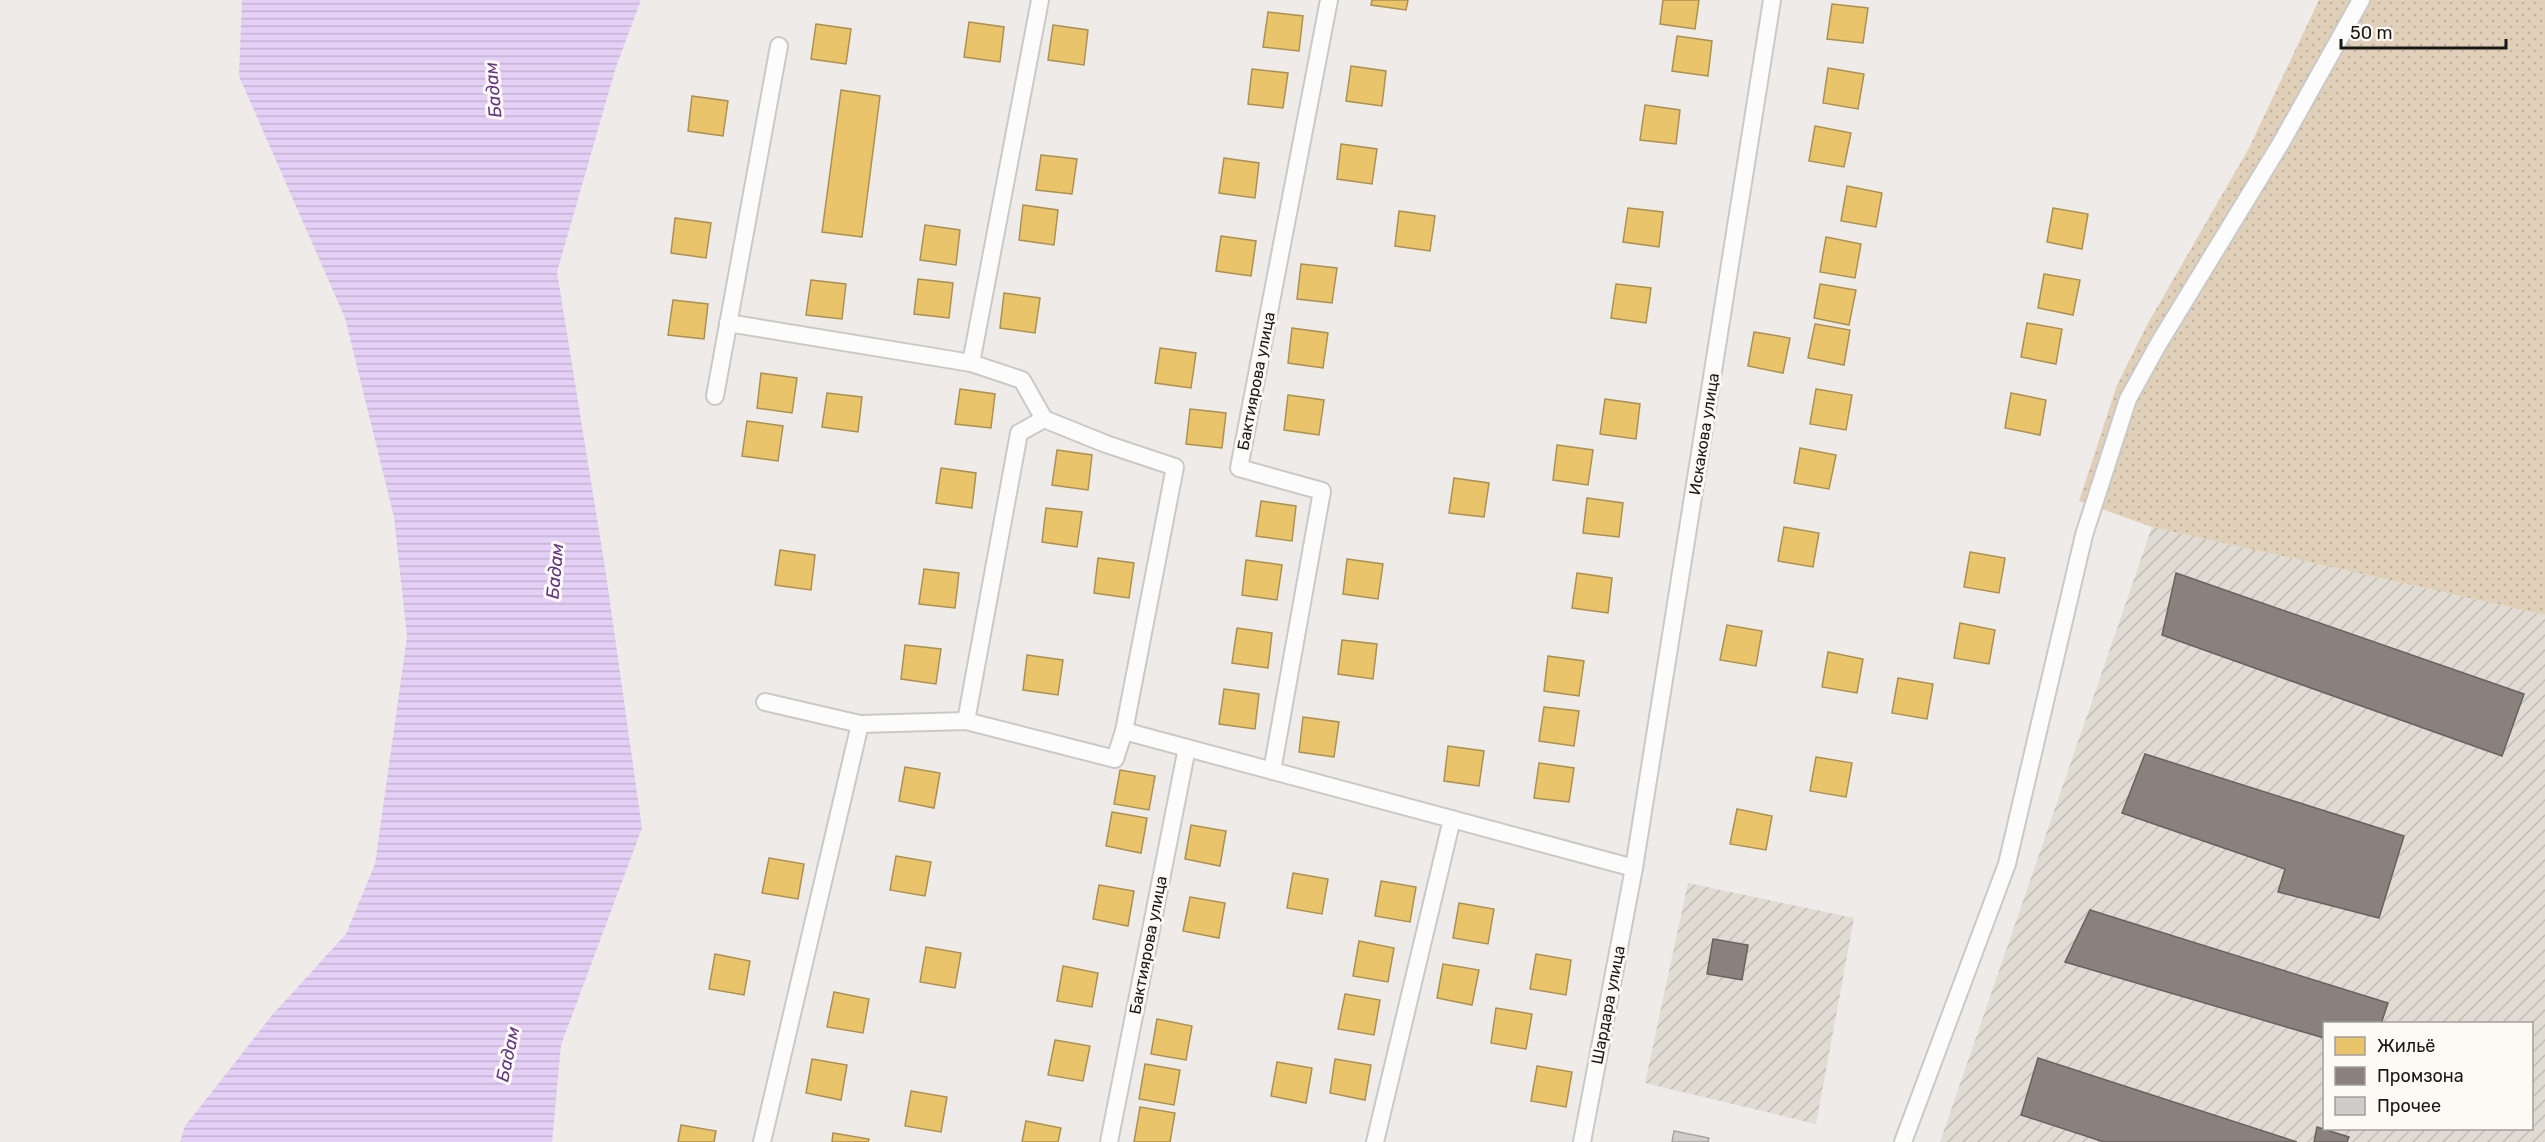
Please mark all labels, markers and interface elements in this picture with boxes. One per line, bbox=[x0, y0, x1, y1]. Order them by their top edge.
scale bar bbox=[2341, 12, 2506, 50]
text: 50 m bbox=[2350, 22, 2393, 44]
water label: Бадам bbox=[480, 61, 506, 119]
street label: Бактиярова улица bbox=[1233, 310, 1279, 452]
street label: Искакова улица bbox=[1685, 372, 1723, 496]
water label: Бадам bbox=[542, 542, 568, 600]
street label: Бактиярова улица bbox=[1125, 874, 1171, 1016]
street label: Шардара улица bbox=[1587, 944, 1629, 1066]
legend bbox=[2323, 1022, 2533, 1130]
water label: Бадам bbox=[491, 1025, 525, 1083]
text: Жильё bbox=[2377, 1035, 2435, 1057]
text: Промзона bbox=[2377, 1065, 2464, 1087]
text: Прочее bbox=[2377, 1095, 2441, 1117]

